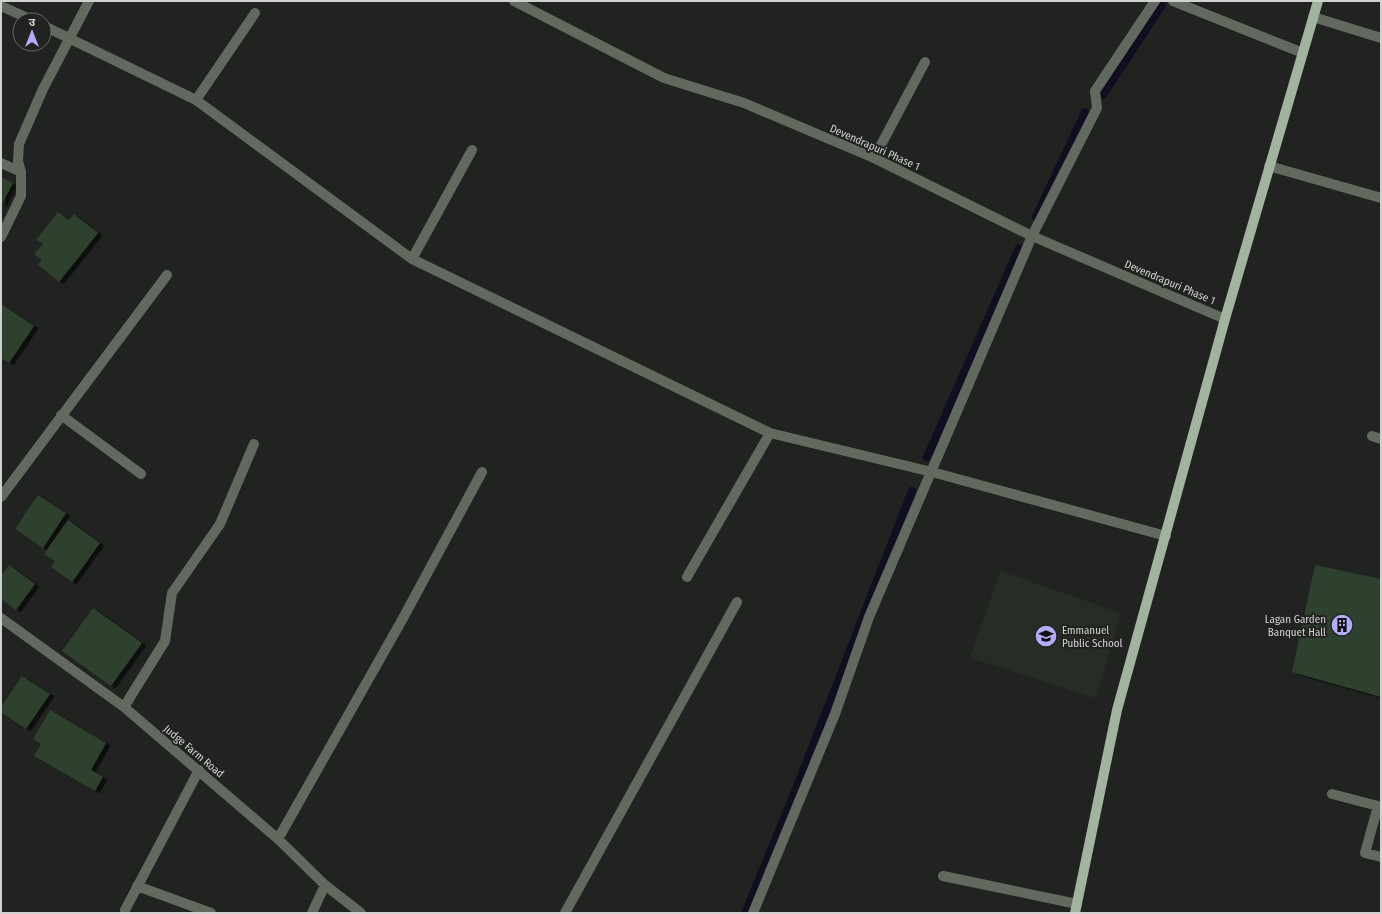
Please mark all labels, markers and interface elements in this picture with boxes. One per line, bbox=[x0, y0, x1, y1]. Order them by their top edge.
north arrow bbox=[12, 12, 52, 52]
text: उ bbox=[29, 16, 36, 29]
street label: Devendrapuri Phase 1 bbox=[828, 122, 922, 173]
street label: Devendrapuri Phase 1 bbox=[1123, 258, 1217, 307]
building icon: Lagan Garden Banquet Hall bbox=[1329, 612, 1355, 638]
place label: Lagan Garden Banquet Hall bbox=[1265, 613, 1326, 639]
school or university icon: Emmanuel Public School bbox=[1033, 623, 1059, 649]
place label: Emmanuel Public School bbox=[1062, 624, 1123, 650]
street label: Judge Farm Road bbox=[161, 722, 227, 780]

